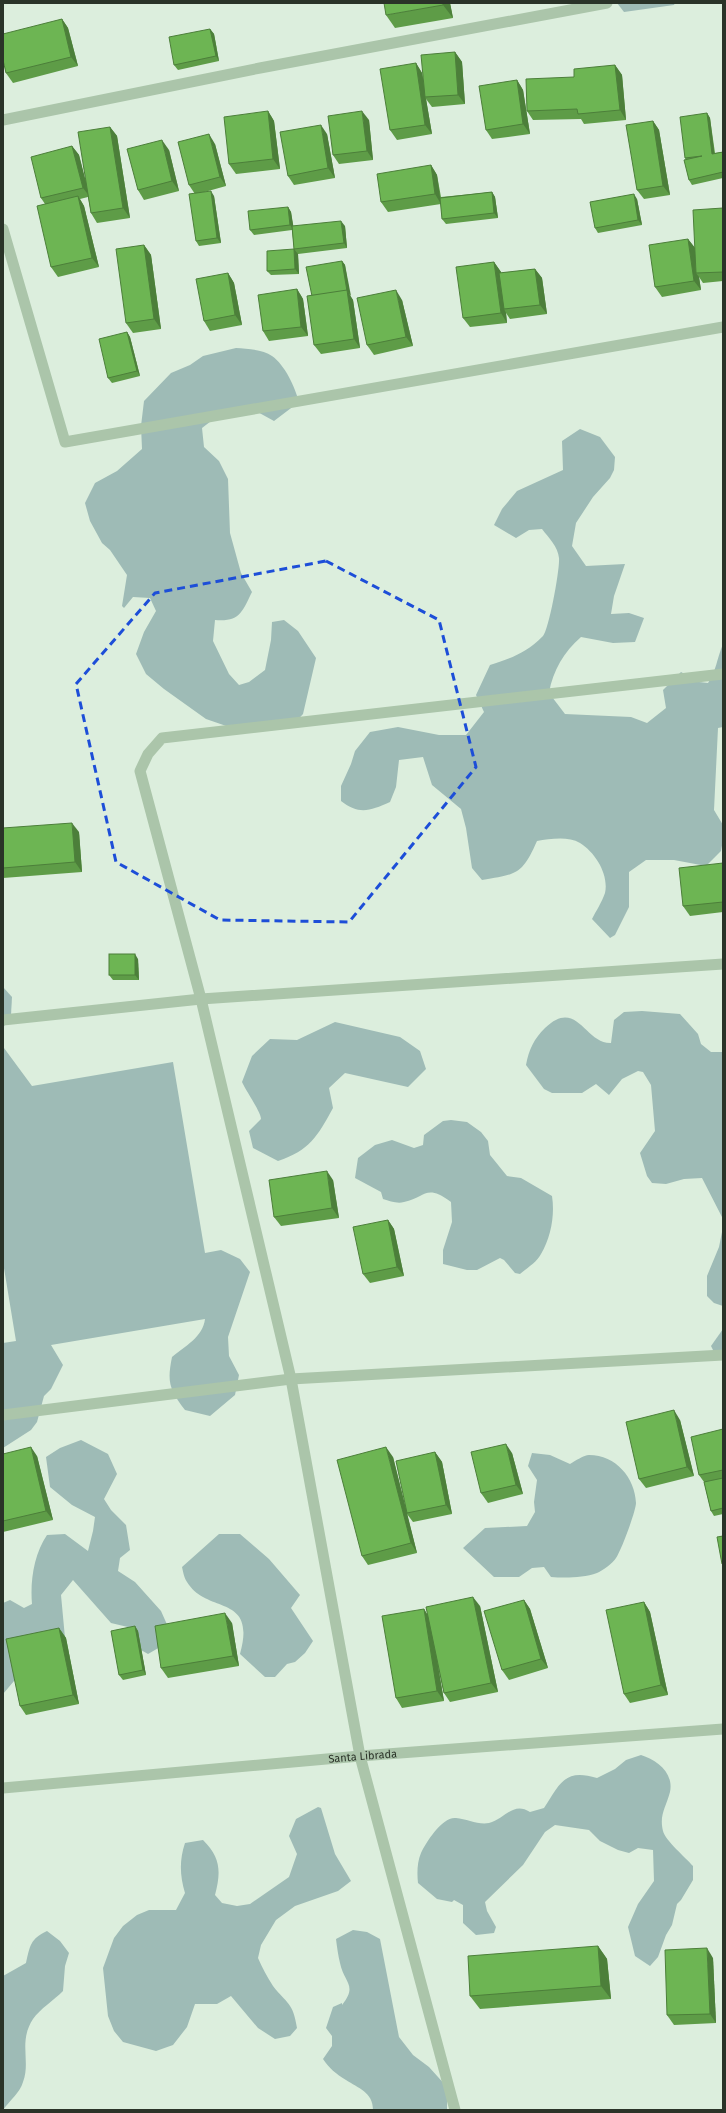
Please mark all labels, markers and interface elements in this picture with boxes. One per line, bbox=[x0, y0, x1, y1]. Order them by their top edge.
street label: Santa Librada bbox=[328, 1747, 397, 1766]

